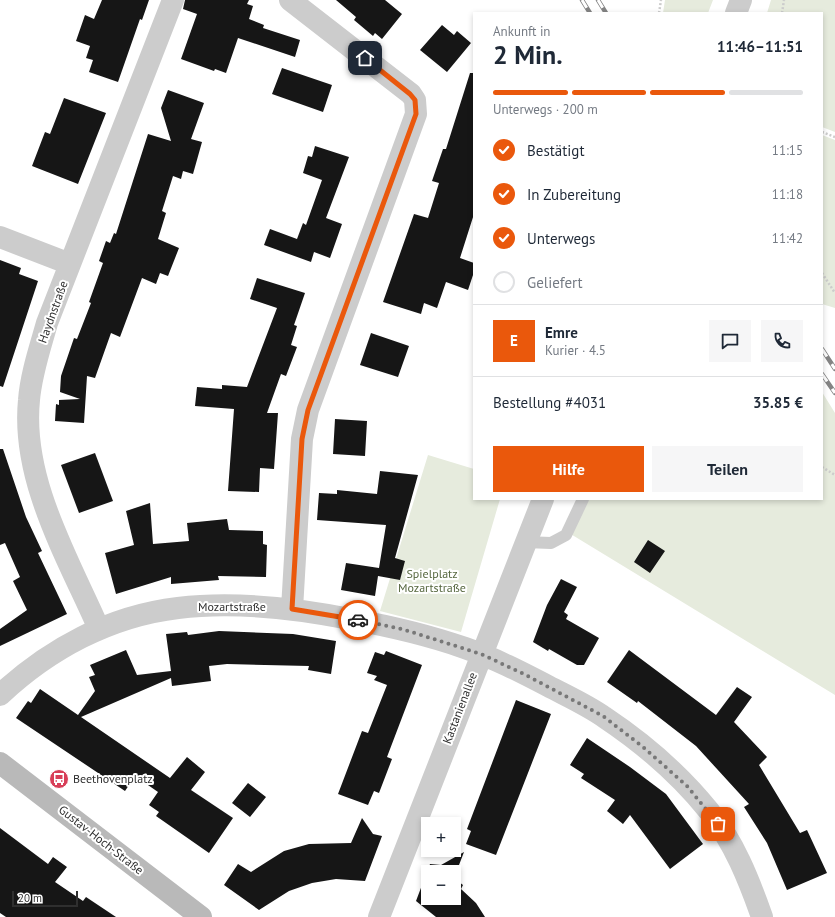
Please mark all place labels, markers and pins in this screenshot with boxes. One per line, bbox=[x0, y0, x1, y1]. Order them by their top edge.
pin bbox=[348, 41, 382, 75]
bus stop icon: Beethovenplatz bbox=[48, 768, 70, 790]
place label: Beethovenplatz bbox=[73, 771, 153, 786]
pin bbox=[701, 807, 735, 841]

